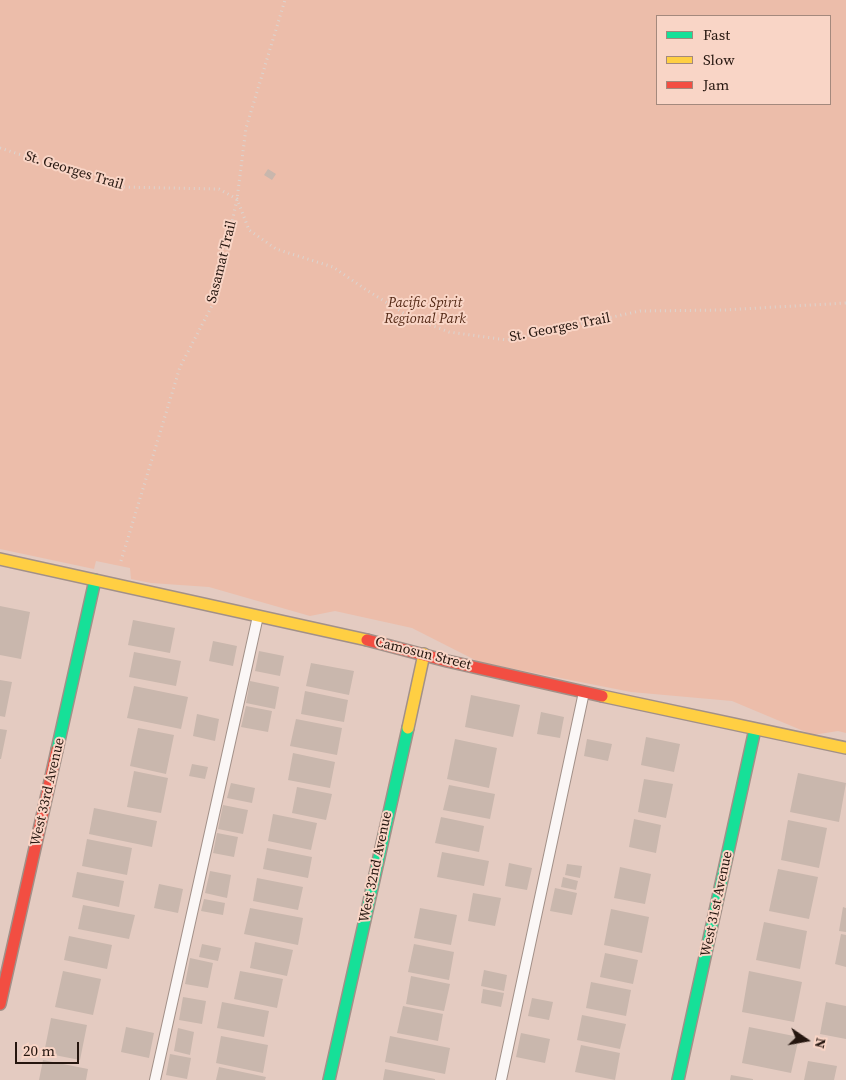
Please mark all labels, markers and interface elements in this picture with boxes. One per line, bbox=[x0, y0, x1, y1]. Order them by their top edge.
legend bbox=[656, 15, 831, 105]
text: Fast bbox=[703, 24, 730, 45]
text: Slow bbox=[703, 49, 735, 70]
text: Jam bbox=[703, 74, 729, 95]
street label: St. Georges Trail bbox=[23, 148, 125, 194]
street label: Sasamat Trail bbox=[204, 219, 240, 305]
park label: Pacific Spirit Regional Park bbox=[384, 295, 466, 328]
street label: St. Georges Trail bbox=[508, 310, 612, 346]
street label: Camosun Street bbox=[373, 634, 473, 674]
street label: West 33rd Avenue bbox=[27, 736, 69, 848]
street label: West 32nd Avenue bbox=[356, 810, 396, 924]
street label: West 31st Avenue bbox=[698, 850, 736, 958]
north arrow bbox=[781, 1015, 831, 1065]
scale bar bbox=[18, 1032, 81, 1064]
text: N bbox=[810, 1036, 832, 1050]
text: 20 m bbox=[23, 1040, 55, 1061]

